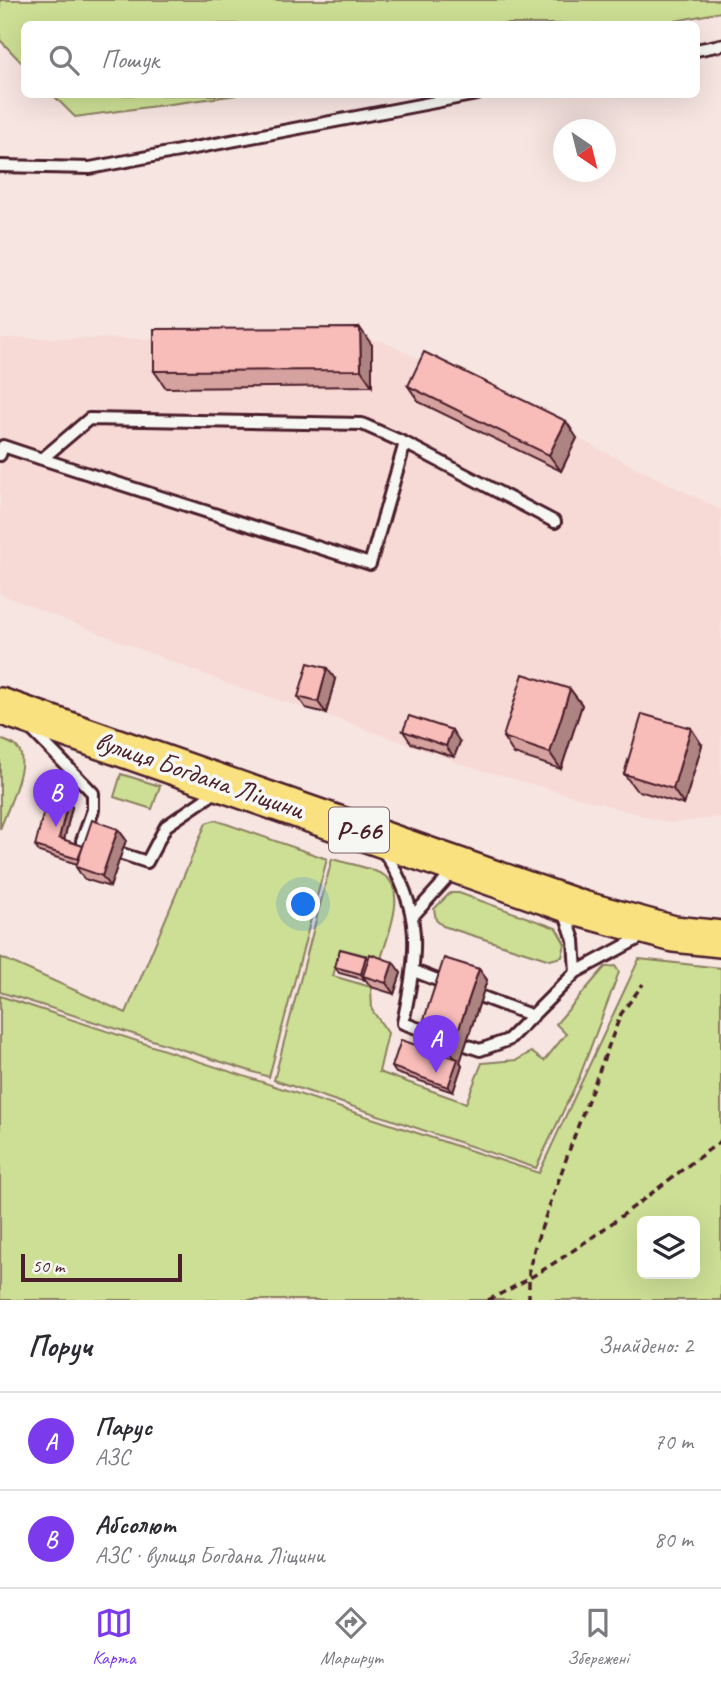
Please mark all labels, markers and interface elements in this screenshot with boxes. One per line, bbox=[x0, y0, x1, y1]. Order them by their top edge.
search box bbox=[21, 21, 700, 98]
icon: search bbox=[45, 41, 83, 79]
text: Пошук bbox=[101, 43, 159, 76]
north arrow bbox=[553, 119, 616, 182]
street label: вулиця Богдана Ліщини bbox=[91, 722, 310, 827]
pin: B bbox=[33, 769, 79, 827]
road number: Р-66 bbox=[329, 808, 389, 852]
your location bbox=[286, 887, 320, 921]
pin: A bbox=[413, 1015, 459, 1073]
map controls bbox=[637, 1216, 700, 1279]
button: layers bbox=[637, 1216, 700, 1279]
scale bar bbox=[21, 1251, 182, 1283]
text: 50 m bbox=[32, 1254, 64, 1278]
text: Поруч bbox=[28, 1327, 92, 1365]
text: Знайдено: 2 bbox=[598, 1331, 693, 1360]
text: Парус bbox=[95, 1410, 152, 1443]
text: A bbox=[45, 1427, 57, 1456]
text: 70 m bbox=[654, 1427, 693, 1456]
text: АЗС bbox=[95, 1443, 130, 1472]
text: Абсолют bbox=[95, 1508, 175, 1541]
text: B bbox=[45, 1525, 57, 1554]
text: 80 m bbox=[654, 1525, 693, 1554]
text: АЗС · вулиця Богдана Ліщини bbox=[95, 1541, 325, 1570]
tab: Карта bbox=[92, 1604, 136, 1670]
tab: Маршрут bbox=[320, 1604, 383, 1670]
tab: Збережені bbox=[567, 1604, 629, 1670]

